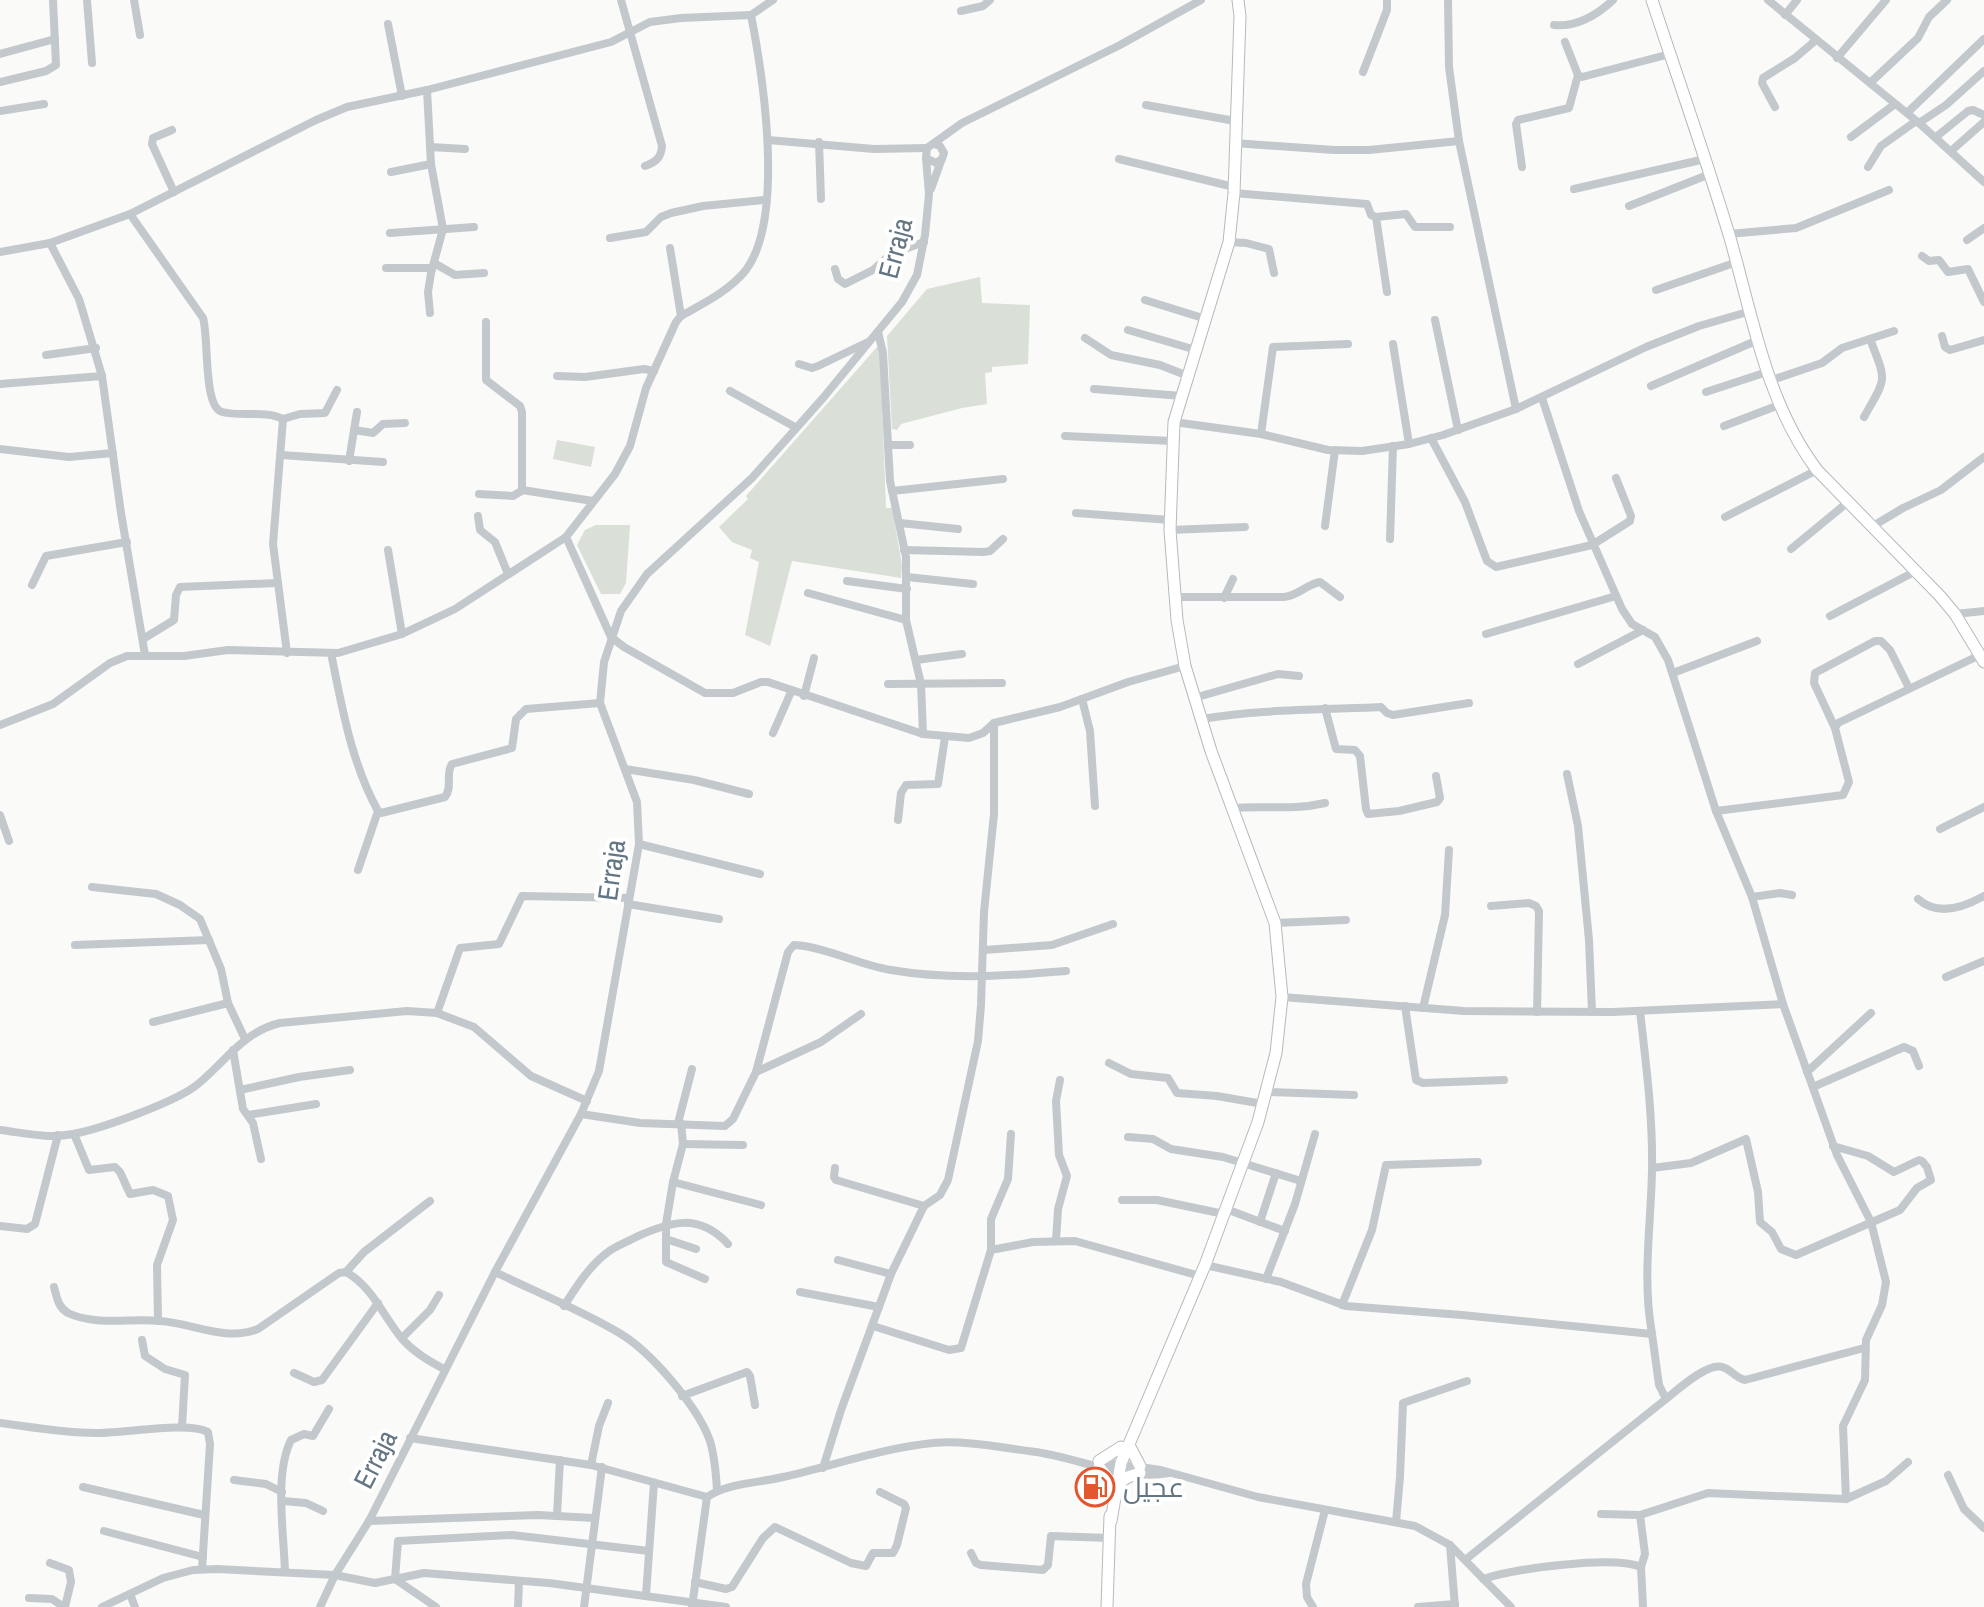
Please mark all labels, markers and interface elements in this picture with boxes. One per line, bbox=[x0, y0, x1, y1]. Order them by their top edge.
street label: Erraja bbox=[869, 213, 921, 282]
street label: Erraja bbox=[588, 837, 634, 903]
street label: Erraja bbox=[344, 1423, 406, 1495]
fuel station icon: عجيل bbox=[1074, 1466, 1116, 1508]
place label: عجيل bbox=[1123, 1468, 1184, 1506]

